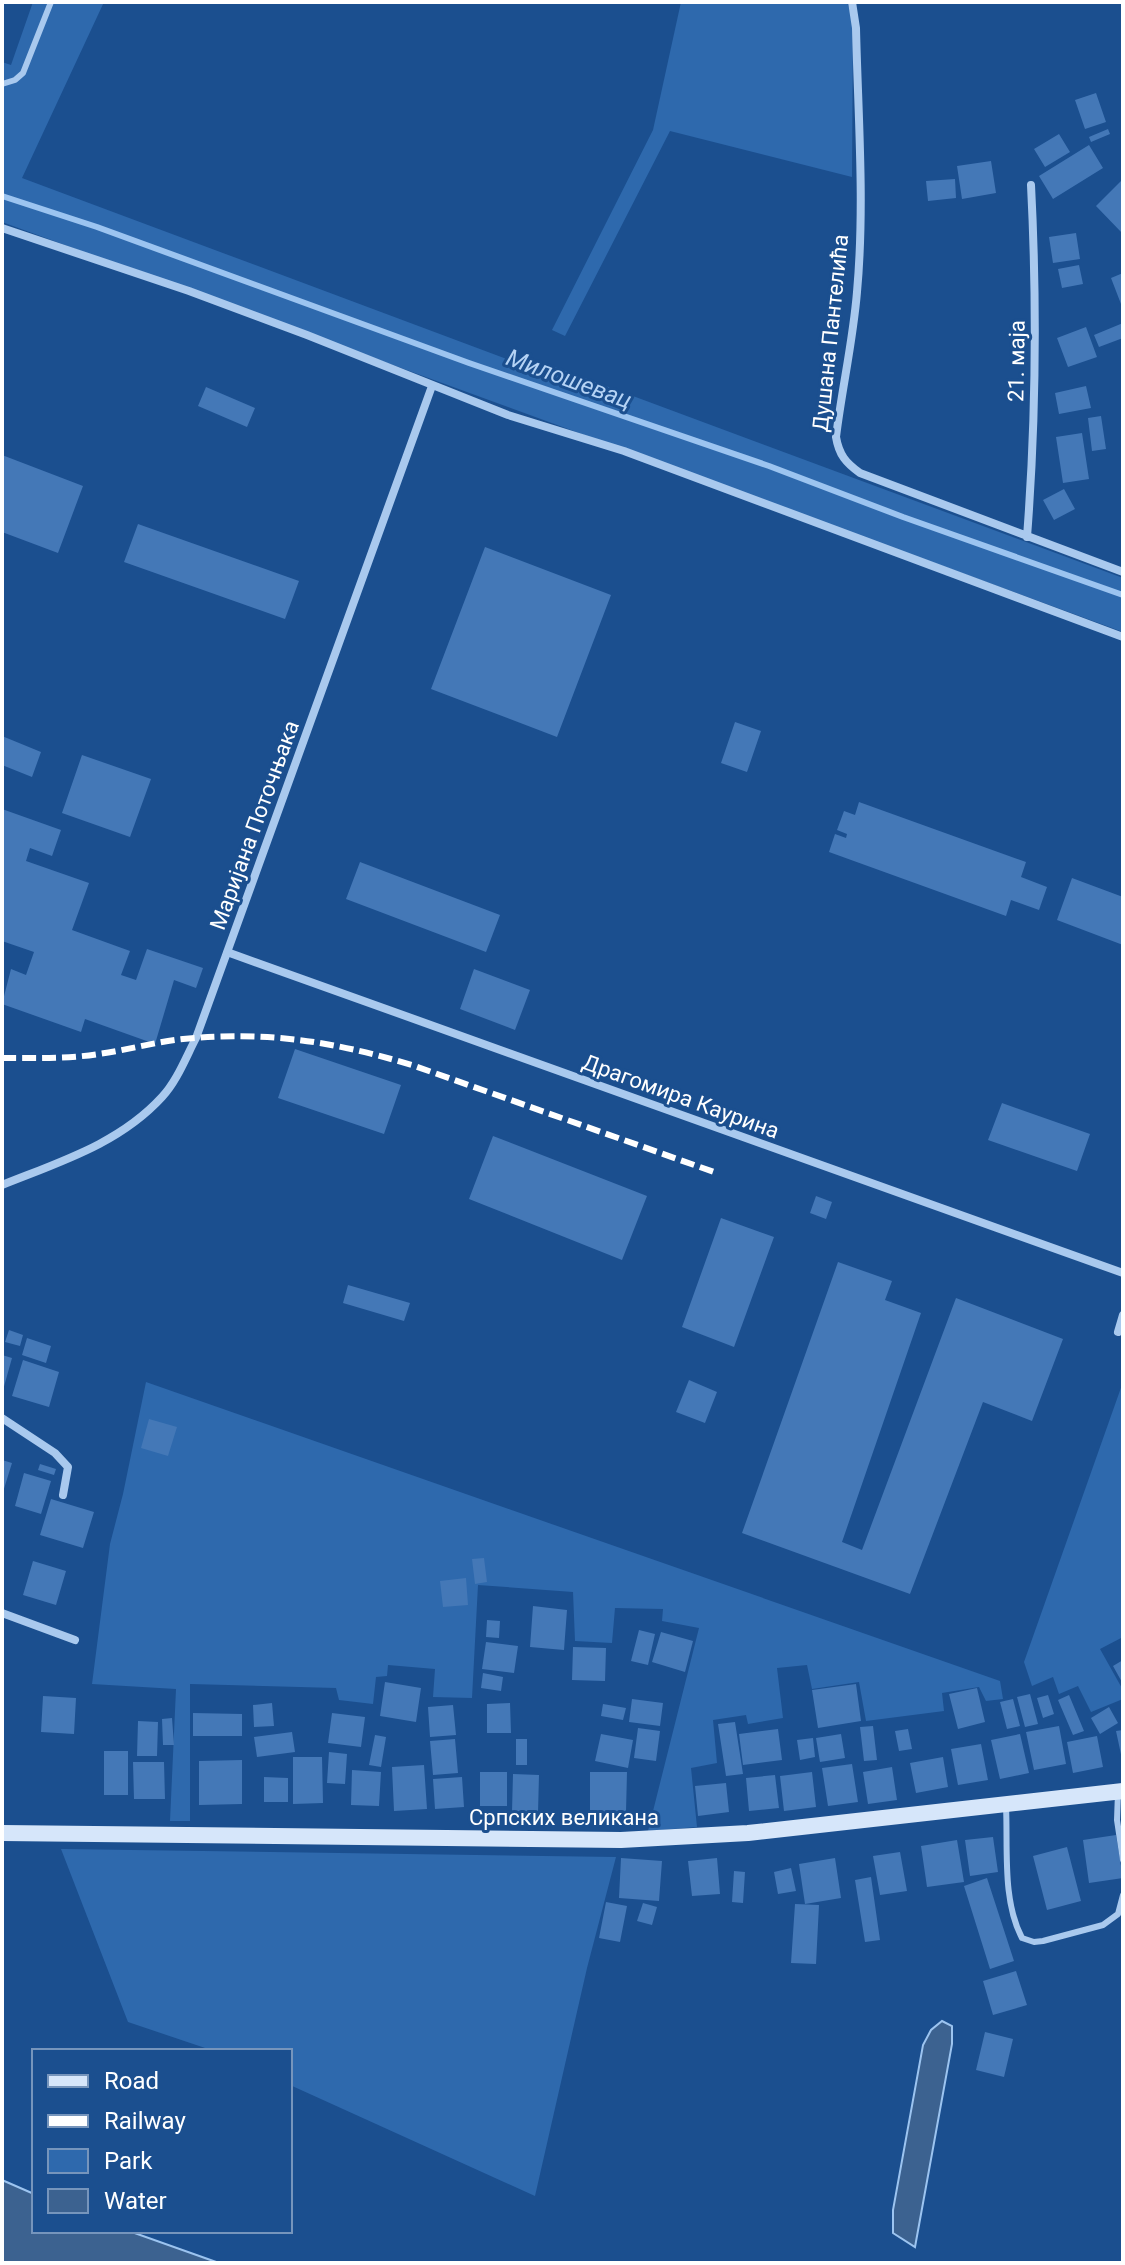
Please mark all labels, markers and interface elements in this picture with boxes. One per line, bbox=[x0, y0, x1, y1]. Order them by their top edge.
street label: Душана Пантелића bbox=[808, 233, 853, 433]
street label: 21. маја bbox=[1003, 320, 1030, 402]
water label: Милошевац bbox=[502, 343, 636, 415]
street label: Маријана Поточњака bbox=[205, 717, 304, 933]
street label: Драгомира Каурина bbox=[579, 1049, 782, 1144]
street label: Српских великана bbox=[469, 1805, 659, 1830]
legend bbox=[32, 2049, 292, 2233]
text: Road bbox=[104, 2067, 159, 2095]
text: Railway bbox=[104, 2107, 186, 2135]
text: Park bbox=[104, 2147, 153, 2175]
text: Water bbox=[104, 2187, 167, 2215]

